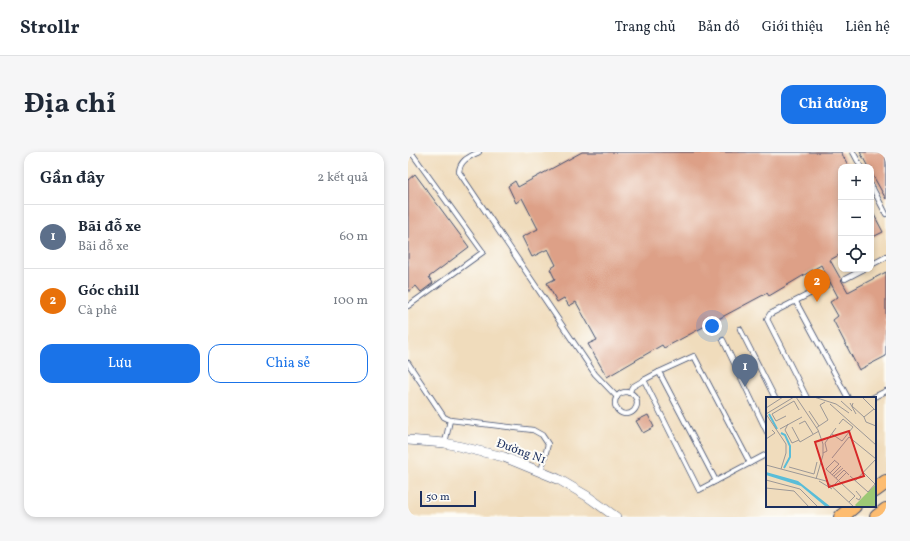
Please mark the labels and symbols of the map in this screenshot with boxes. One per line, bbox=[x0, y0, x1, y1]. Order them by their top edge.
pin: 2 bbox=[804, 269, 830, 302]
your location bbox=[702, 316, 722, 336]
pin: 1 bbox=[732, 354, 758, 387]
inset map bbox=[766, 397, 876, 507]
street label: Đường N1 bbox=[494, 436, 548, 468]
scale bar bbox=[420, 489, 476, 508]

